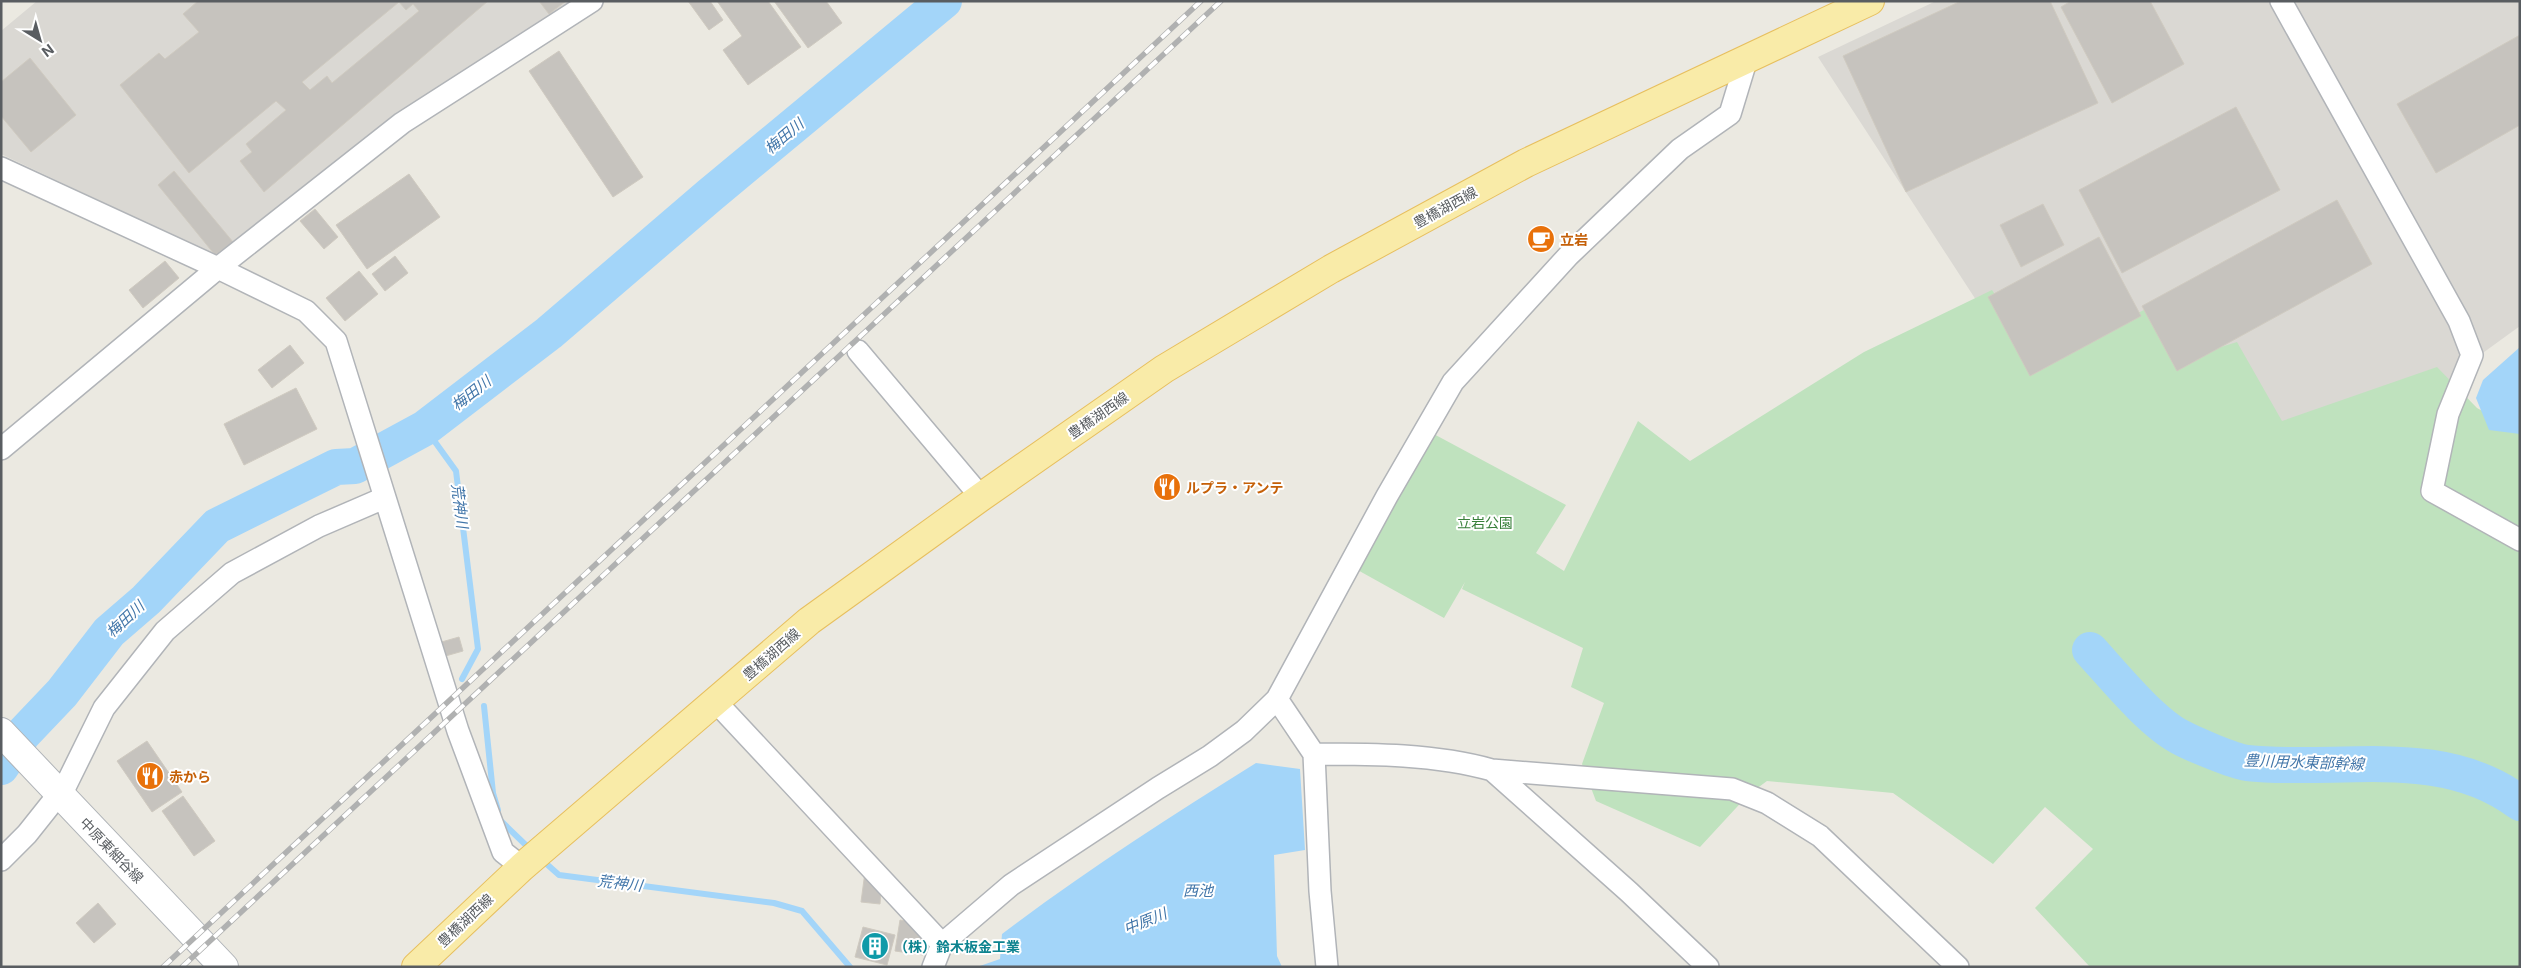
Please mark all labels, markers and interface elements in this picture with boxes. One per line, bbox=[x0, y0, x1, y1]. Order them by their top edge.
north arrow bbox=[15, 15, 65, 65]
text: N bbox=[39, 41, 58, 61]
water label: 梅田川 bbox=[761, 113, 809, 158]
street label: 豊橋湖西線 bbox=[1410, 183, 1480, 231]
cafe icon: 立岩 bbox=[1526, 224, 1556, 254]
place label: 立岩 bbox=[1560, 231, 1588, 248]
water label: 梅田川 bbox=[447, 370, 496, 414]
street label: 豊橋湖西線 bbox=[1064, 388, 1132, 442]
restaurant icon: ルプラ・アンテ bbox=[1152, 472, 1182, 502]
place label: ルプラ・アンテ bbox=[1186, 479, 1283, 496]
water label: 荒神川 bbox=[448, 483, 472, 531]
park label: 立岩公園 bbox=[1457, 514, 1513, 531]
water label: 梅田川 bbox=[102, 595, 149, 641]
street label: 豊橋湖西線 bbox=[739, 625, 803, 683]
water label: 豊川用水東部幹線 bbox=[2244, 750, 2366, 774]
restaurant icon: 赤から bbox=[135, 761, 165, 791]
place label: 赤から bbox=[169, 768, 211, 785]
street label: 中原東細谷線 bbox=[77, 814, 147, 886]
water label: 荒神川 bbox=[597, 871, 645, 895]
water label: 西池 bbox=[1183, 881, 1215, 900]
street label: 豊橋湖西線 bbox=[434, 890, 496, 950]
water label: 中原川 bbox=[1121, 903, 1171, 938]
building icon: （株）鈴木板金工業 bbox=[860, 931, 890, 961]
place label: （株）鈴木板金工業 bbox=[894, 938, 1020, 955]

